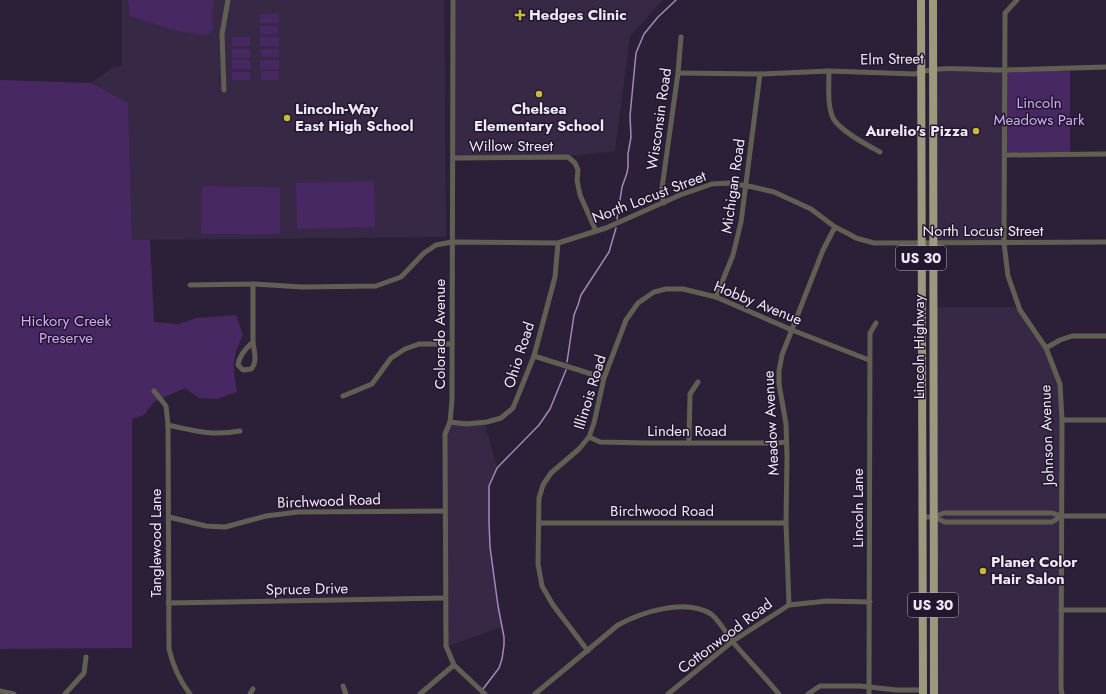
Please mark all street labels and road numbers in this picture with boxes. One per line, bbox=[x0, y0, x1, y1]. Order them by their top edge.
street label: Elm Street bbox=[860, 47, 924, 71]
street label: Wisconsin Road bbox=[641, 67, 677, 171]
street label: Willow Street bbox=[469, 135, 553, 157]
street label: Michigan Road bbox=[715, 137, 751, 235]
street label: North Locust Street bbox=[589, 165, 710, 229]
street label: North Locust Street bbox=[923, 220, 1044, 242]
road number: US 30 bbox=[896, 246, 946, 270]
street label: Hobby Avenue bbox=[710, 275, 806, 331]
street label: Colorado Avenue bbox=[429, 279, 451, 389]
street label: Lincoln Highway bbox=[908, 294, 930, 399]
street label: Ohio Road bbox=[498, 319, 540, 391]
street label: Illinois Road bbox=[568, 352, 612, 432]
street label: Meadow Avenue bbox=[757, 370, 785, 476]
street label: Johnson Avenue bbox=[1034, 384, 1060, 488]
street label: Linden Road bbox=[647, 420, 727, 442]
street label: Lincoln Lane bbox=[847, 468, 869, 548]
street label: Tanglewood Lane bbox=[145, 488, 167, 598]
street label: Birchwood Road bbox=[277, 488, 381, 514]
street label: Birchwood Road bbox=[610, 500, 714, 522]
street label: Spruce Drive bbox=[266, 577, 349, 601]
street label: Cottonwood Road bbox=[673, 593, 777, 679]
road number: US 30 bbox=[908, 593, 958, 617]

